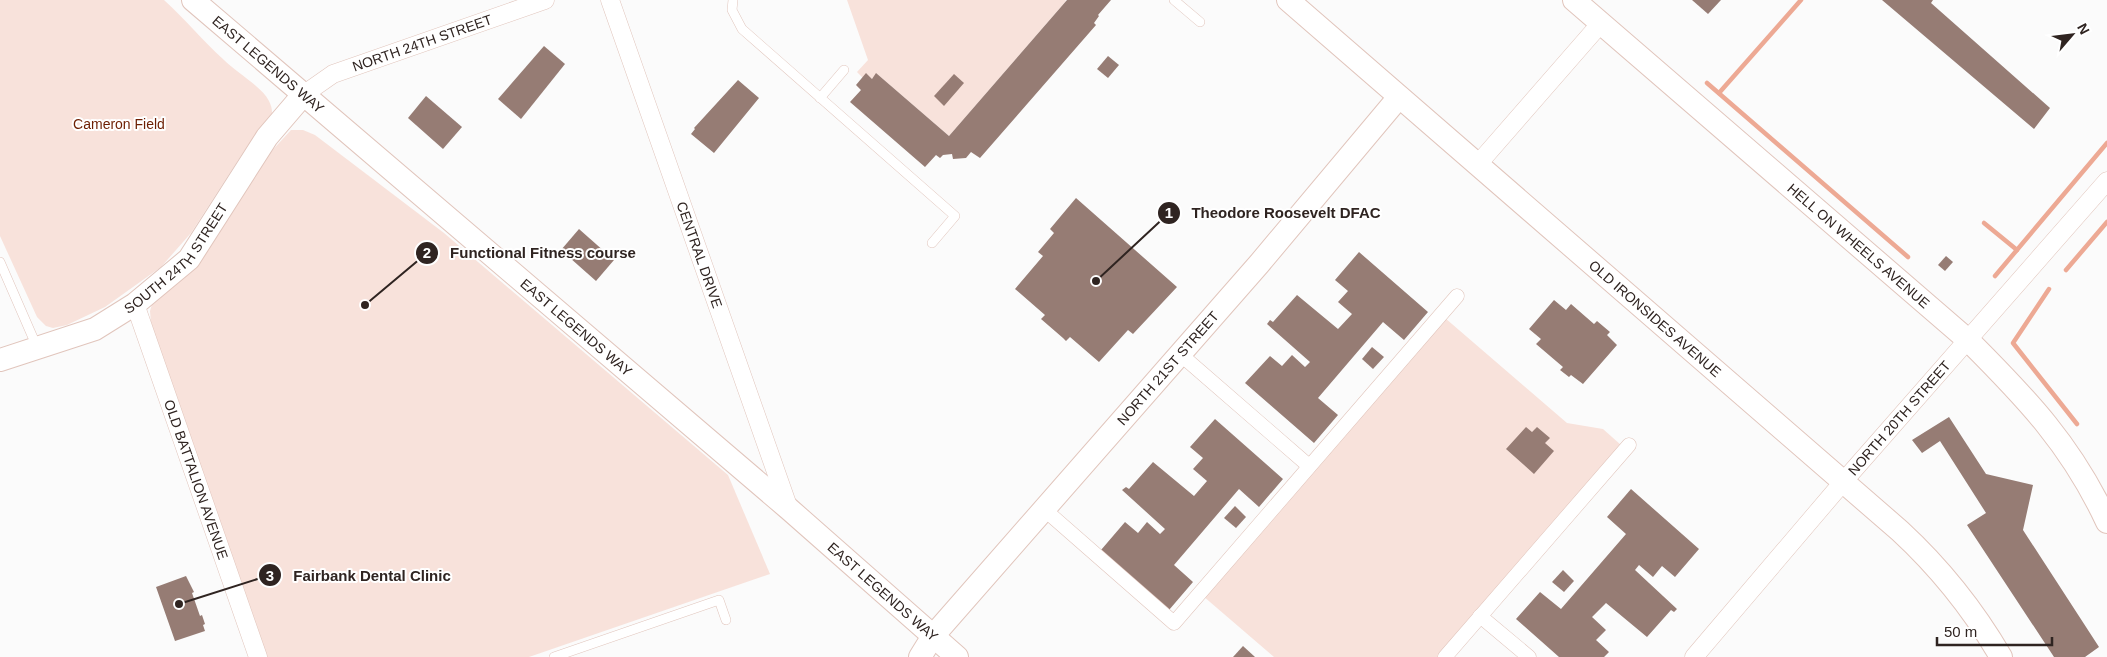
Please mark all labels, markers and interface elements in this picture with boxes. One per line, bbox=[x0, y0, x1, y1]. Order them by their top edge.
north arrow bbox=[2047, 10, 2097, 60]
street label: NORTH 24TH STREET bbox=[350, 11, 495, 75]
street label: EAST LEGENDS WAY bbox=[209, 12, 328, 117]
text: N bbox=[2074, 21, 2093, 37]
park label: Cameron Field bbox=[73, 116, 165, 132]
street label: HELL ON WHEELS AVENUE bbox=[1784, 180, 1933, 311]
callout: Theodore Roosevelt DFAC bbox=[1157, 198, 1391, 228]
street label: CENTRAL DRIVE bbox=[674, 199, 726, 310]
street label: SOUTH 24TH STREET bbox=[121, 200, 231, 317]
text: 1 bbox=[1165, 204, 1173, 221]
text: Theodore Roosevelt DFAC bbox=[1191, 204, 1381, 221]
callout: Functional Fitness course bbox=[415, 238, 645, 268]
text: 2 bbox=[423, 244, 431, 261]
text: Functional Fitness course bbox=[450, 244, 636, 261]
street label: OLD IRONSIDES AVENUE bbox=[1586, 257, 1724, 380]
street label: EAST LEGENDS WAY bbox=[517, 275, 636, 380]
street label: NORTH 21ST STREET bbox=[1114, 308, 1222, 428]
street label: NORTH 20TH STREET bbox=[1845, 357, 1954, 478]
street label: OLD BATTALION AVENUE bbox=[161, 398, 231, 562]
street label: EAST LEGENDS WAY bbox=[825, 539, 942, 645]
callout: Fairbank Dental Clinic bbox=[258, 560, 460, 590]
text: 3 bbox=[266, 567, 274, 584]
text: Fairbank Dental Clinic bbox=[293, 567, 451, 584]
scale bar bbox=[1937, 614, 2052, 646]
text: 50 m bbox=[1944, 623, 1977, 640]

